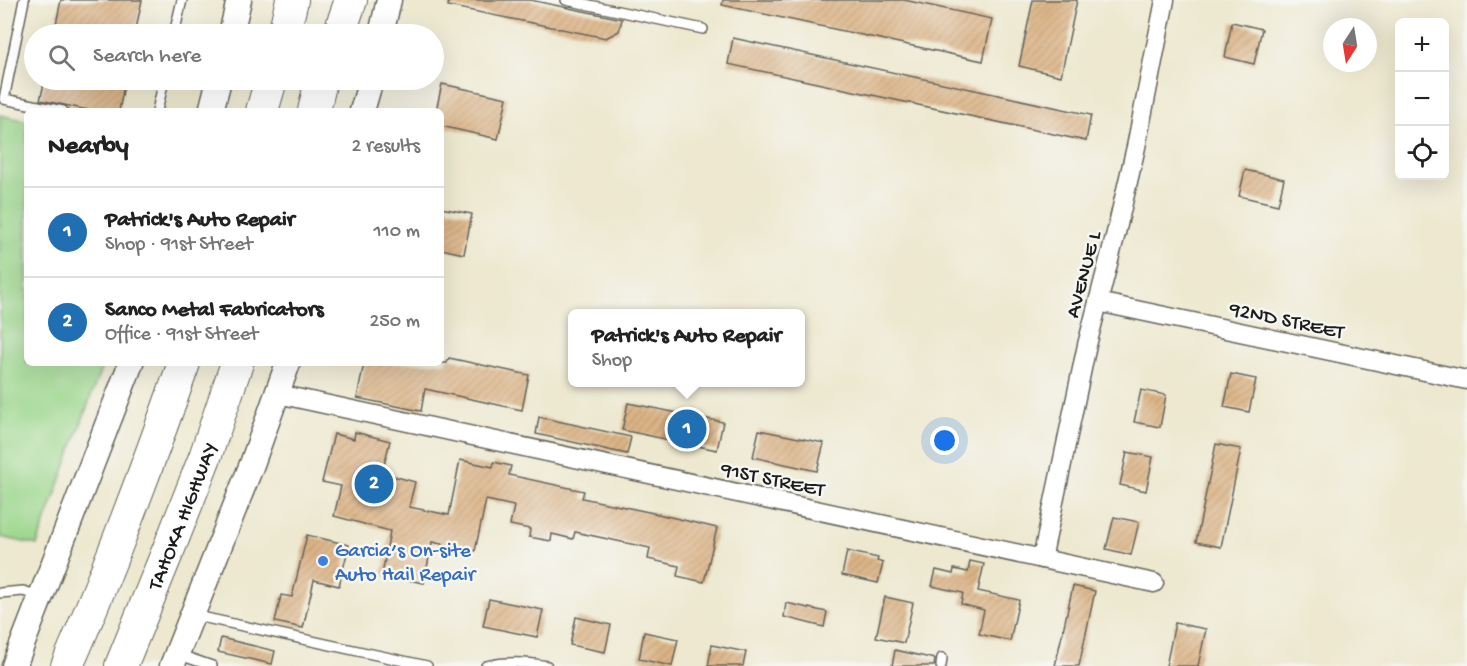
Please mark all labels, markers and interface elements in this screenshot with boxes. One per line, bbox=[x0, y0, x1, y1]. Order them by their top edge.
north arrow bbox=[1323, 18, 1377, 72]
map controls bbox=[1395, 18, 1449, 180]
button: + bbox=[1395, 18, 1449, 72]
search box bbox=[24, 24, 444, 90]
icon: search bbox=[45, 41, 78, 74]
text: Search here bbox=[93, 44, 201, 70]
button: − bbox=[1395, 72, 1449, 126]
button: locate bbox=[1395, 126, 1449, 180]
text: Nearby bbox=[48, 132, 129, 163]
text: 2 results bbox=[351, 136, 420, 159]
text: Patrick's Auto Repair bbox=[105, 208, 294, 234]
text: 1 bbox=[63, 221, 72, 244]
text: 110 m bbox=[374, 221, 420, 244]
street label: AVENUE L bbox=[1062, 228, 1109, 321]
text: Shop · 91st Street bbox=[105, 234, 253, 257]
text: Sanco Metal Fabricators bbox=[105, 298, 323, 324]
street label: 92ND STREET bbox=[1226, 298, 1347, 347]
popup bbox=[568, 309, 805, 387]
text: 2 bbox=[63, 311, 72, 334]
text: 250 m bbox=[369, 311, 420, 334]
text: Office · 91st Street bbox=[105, 324, 258, 347]
text: Patrick's Auto Repair bbox=[592, 324, 781, 350]
text: Shop bbox=[592, 350, 632, 373]
pin: 1 bbox=[668, 406, 706, 452]
your location bbox=[930, 426, 959, 455]
street label: TAHOKA HIGHWAY bbox=[144, 440, 225, 595]
street label: 91ST STREET bbox=[717, 458, 827, 505]
pin: 2 bbox=[354, 462, 394, 506]
place label: Garcia’s On-site Auto Hail Repair bbox=[335, 540, 477, 589]
marker: Garcia’s On-site Auto Hail Repair bbox=[316, 554, 330, 568]

